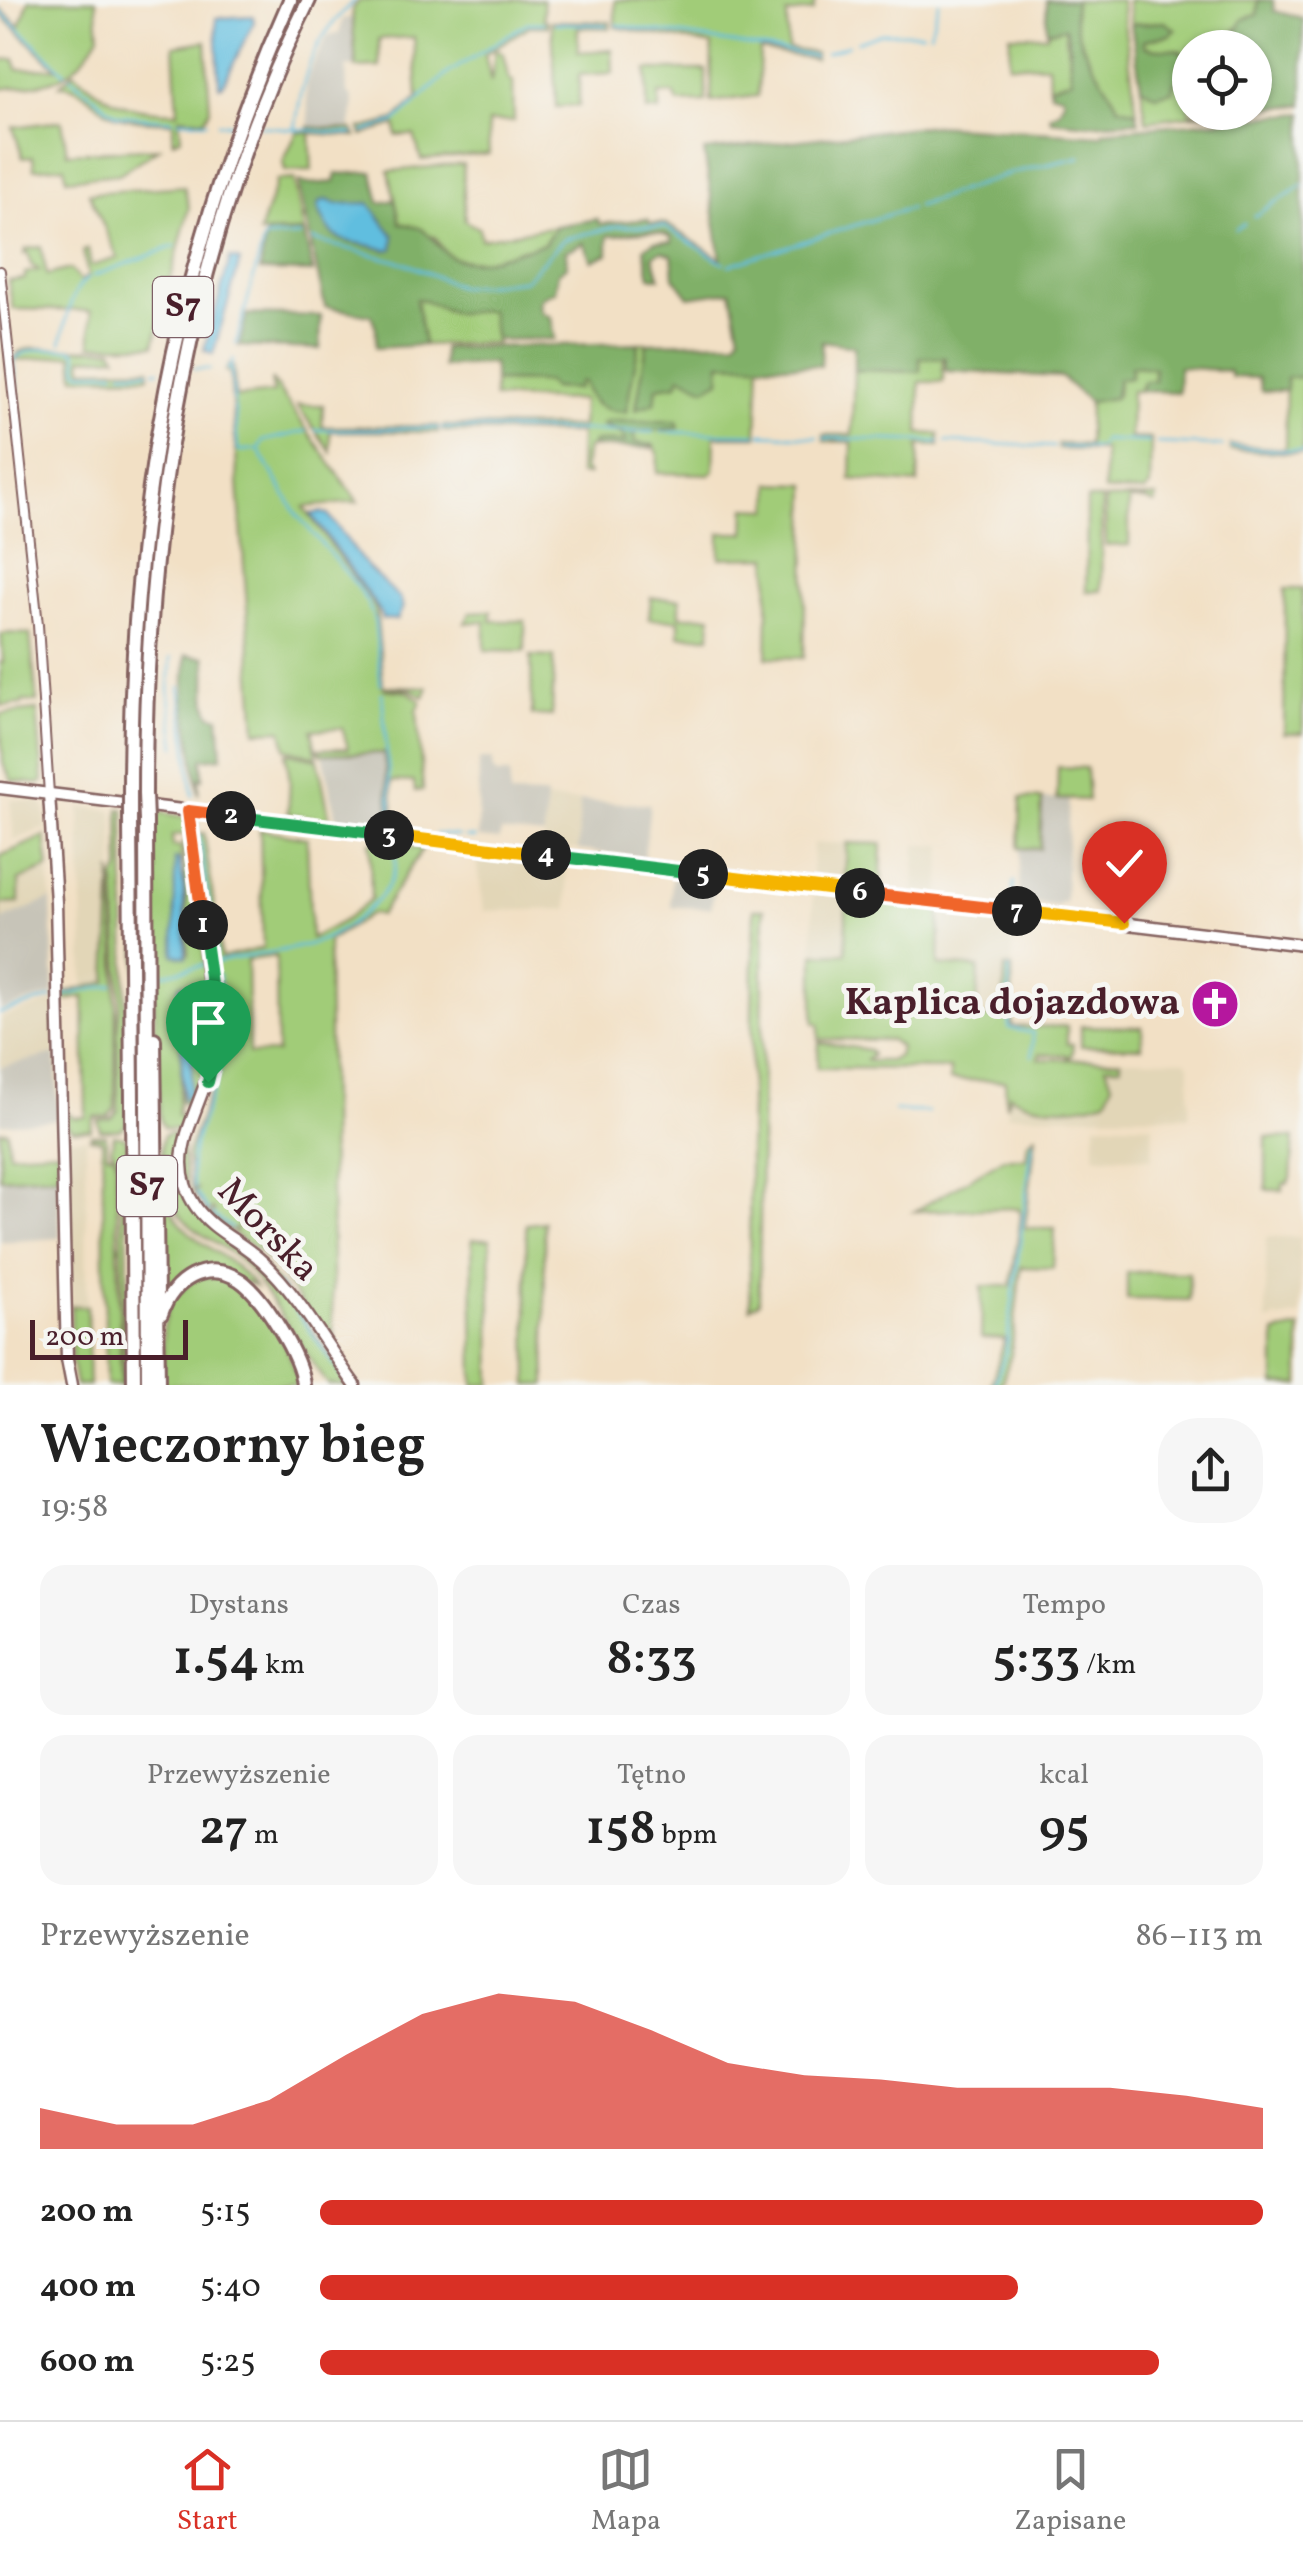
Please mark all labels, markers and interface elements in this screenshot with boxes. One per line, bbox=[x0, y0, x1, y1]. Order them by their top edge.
map controls bbox=[1172, 30, 1272, 130]
button: locate bbox=[1172, 30, 1272, 130]
road number: S7 bbox=[153, 277, 213, 337]
pin: 2 bbox=[206, 791, 256, 841]
text: 2 bbox=[224, 796, 238, 835]
pin: 3 bbox=[364, 810, 414, 860]
text: 3 bbox=[382, 815, 396, 854]
pin bbox=[1082, 821, 1167, 924]
pin: 4 bbox=[521, 830, 571, 880]
text: 4 bbox=[538, 835, 554, 874]
icon: check bbox=[1097, 836, 1152, 891]
pin: 5 bbox=[678, 849, 728, 899]
text: 5 bbox=[696, 854, 710, 893]
pin: 6 bbox=[835, 868, 885, 918]
text: 6 bbox=[852, 873, 868, 912]
pin: 7 bbox=[992, 886, 1042, 936]
text: 7 bbox=[1010, 891, 1024, 930]
pin: 1 bbox=[178, 900, 228, 950]
text: 1 bbox=[197, 905, 209, 944]
place label: Kaplica dojazdowa bbox=[845, 978, 1180, 1031]
church icon: Kaplica dojazdowa bbox=[1189, 978, 1241, 1030]
pin bbox=[166, 980, 251, 1083]
icon: arrive bbox=[181, 995, 236, 1050]
road number: S7 bbox=[117, 1156, 177, 1216]
street label: Morska bbox=[204, 1167, 330, 1295]
scale bar bbox=[30, 1315, 188, 1360]
text: 200 m bbox=[45, 1318, 124, 1357]
text: Wieczorny bieg bbox=[40, 1410, 426, 1486]
button: share bbox=[1158, 1418, 1263, 1523]
text: 19:58 bbox=[40, 1486, 108, 1530]
text: Dystans bbox=[189, 1586, 289, 1625]
text: Czas bbox=[622, 1586, 681, 1625]
text: Tempo bbox=[1022, 1586, 1106, 1625]
text: 1.54 bbox=[173, 1625, 259, 1695]
text: 8:33 bbox=[606, 1625, 697, 1695]
text: 5:33 bbox=[992, 1625, 1080, 1695]
text: km bbox=[259, 1646, 305, 1685]
text: /km bbox=[1080, 1646, 1136, 1685]
text: Przewyższenie bbox=[147, 1756, 331, 1795]
text: Tętno bbox=[617, 1756, 686, 1795]
text: kcal bbox=[1039, 1756, 1089, 1795]
text: 27 bbox=[199, 1795, 248, 1865]
text: 158 bbox=[585, 1795, 656, 1865]
text: 95 bbox=[1039, 1795, 1090, 1865]
text: m bbox=[248, 1816, 279, 1855]
text: bpm bbox=[656, 1816, 718, 1855]
text: Przewyższenie bbox=[40, 1915, 250, 1959]
text: 86–113 m bbox=[1136, 1915, 1263, 1959]
text: 200 m bbox=[40, 2191, 134, 2235]
text: 5:15 bbox=[200, 2191, 251, 2235]
text: 400 m bbox=[40, 2266, 136, 2310]
text: 5:40 bbox=[200, 2266, 261, 2310]
text: 600 m bbox=[40, 2341, 135, 2385]
text: 5:25 bbox=[200, 2341, 256, 2385]
tab: Start bbox=[177, 2442, 237, 2541]
tab: Mapa bbox=[591, 2442, 661, 2541]
tab: Zapisane bbox=[1014, 2442, 1126, 2541]

